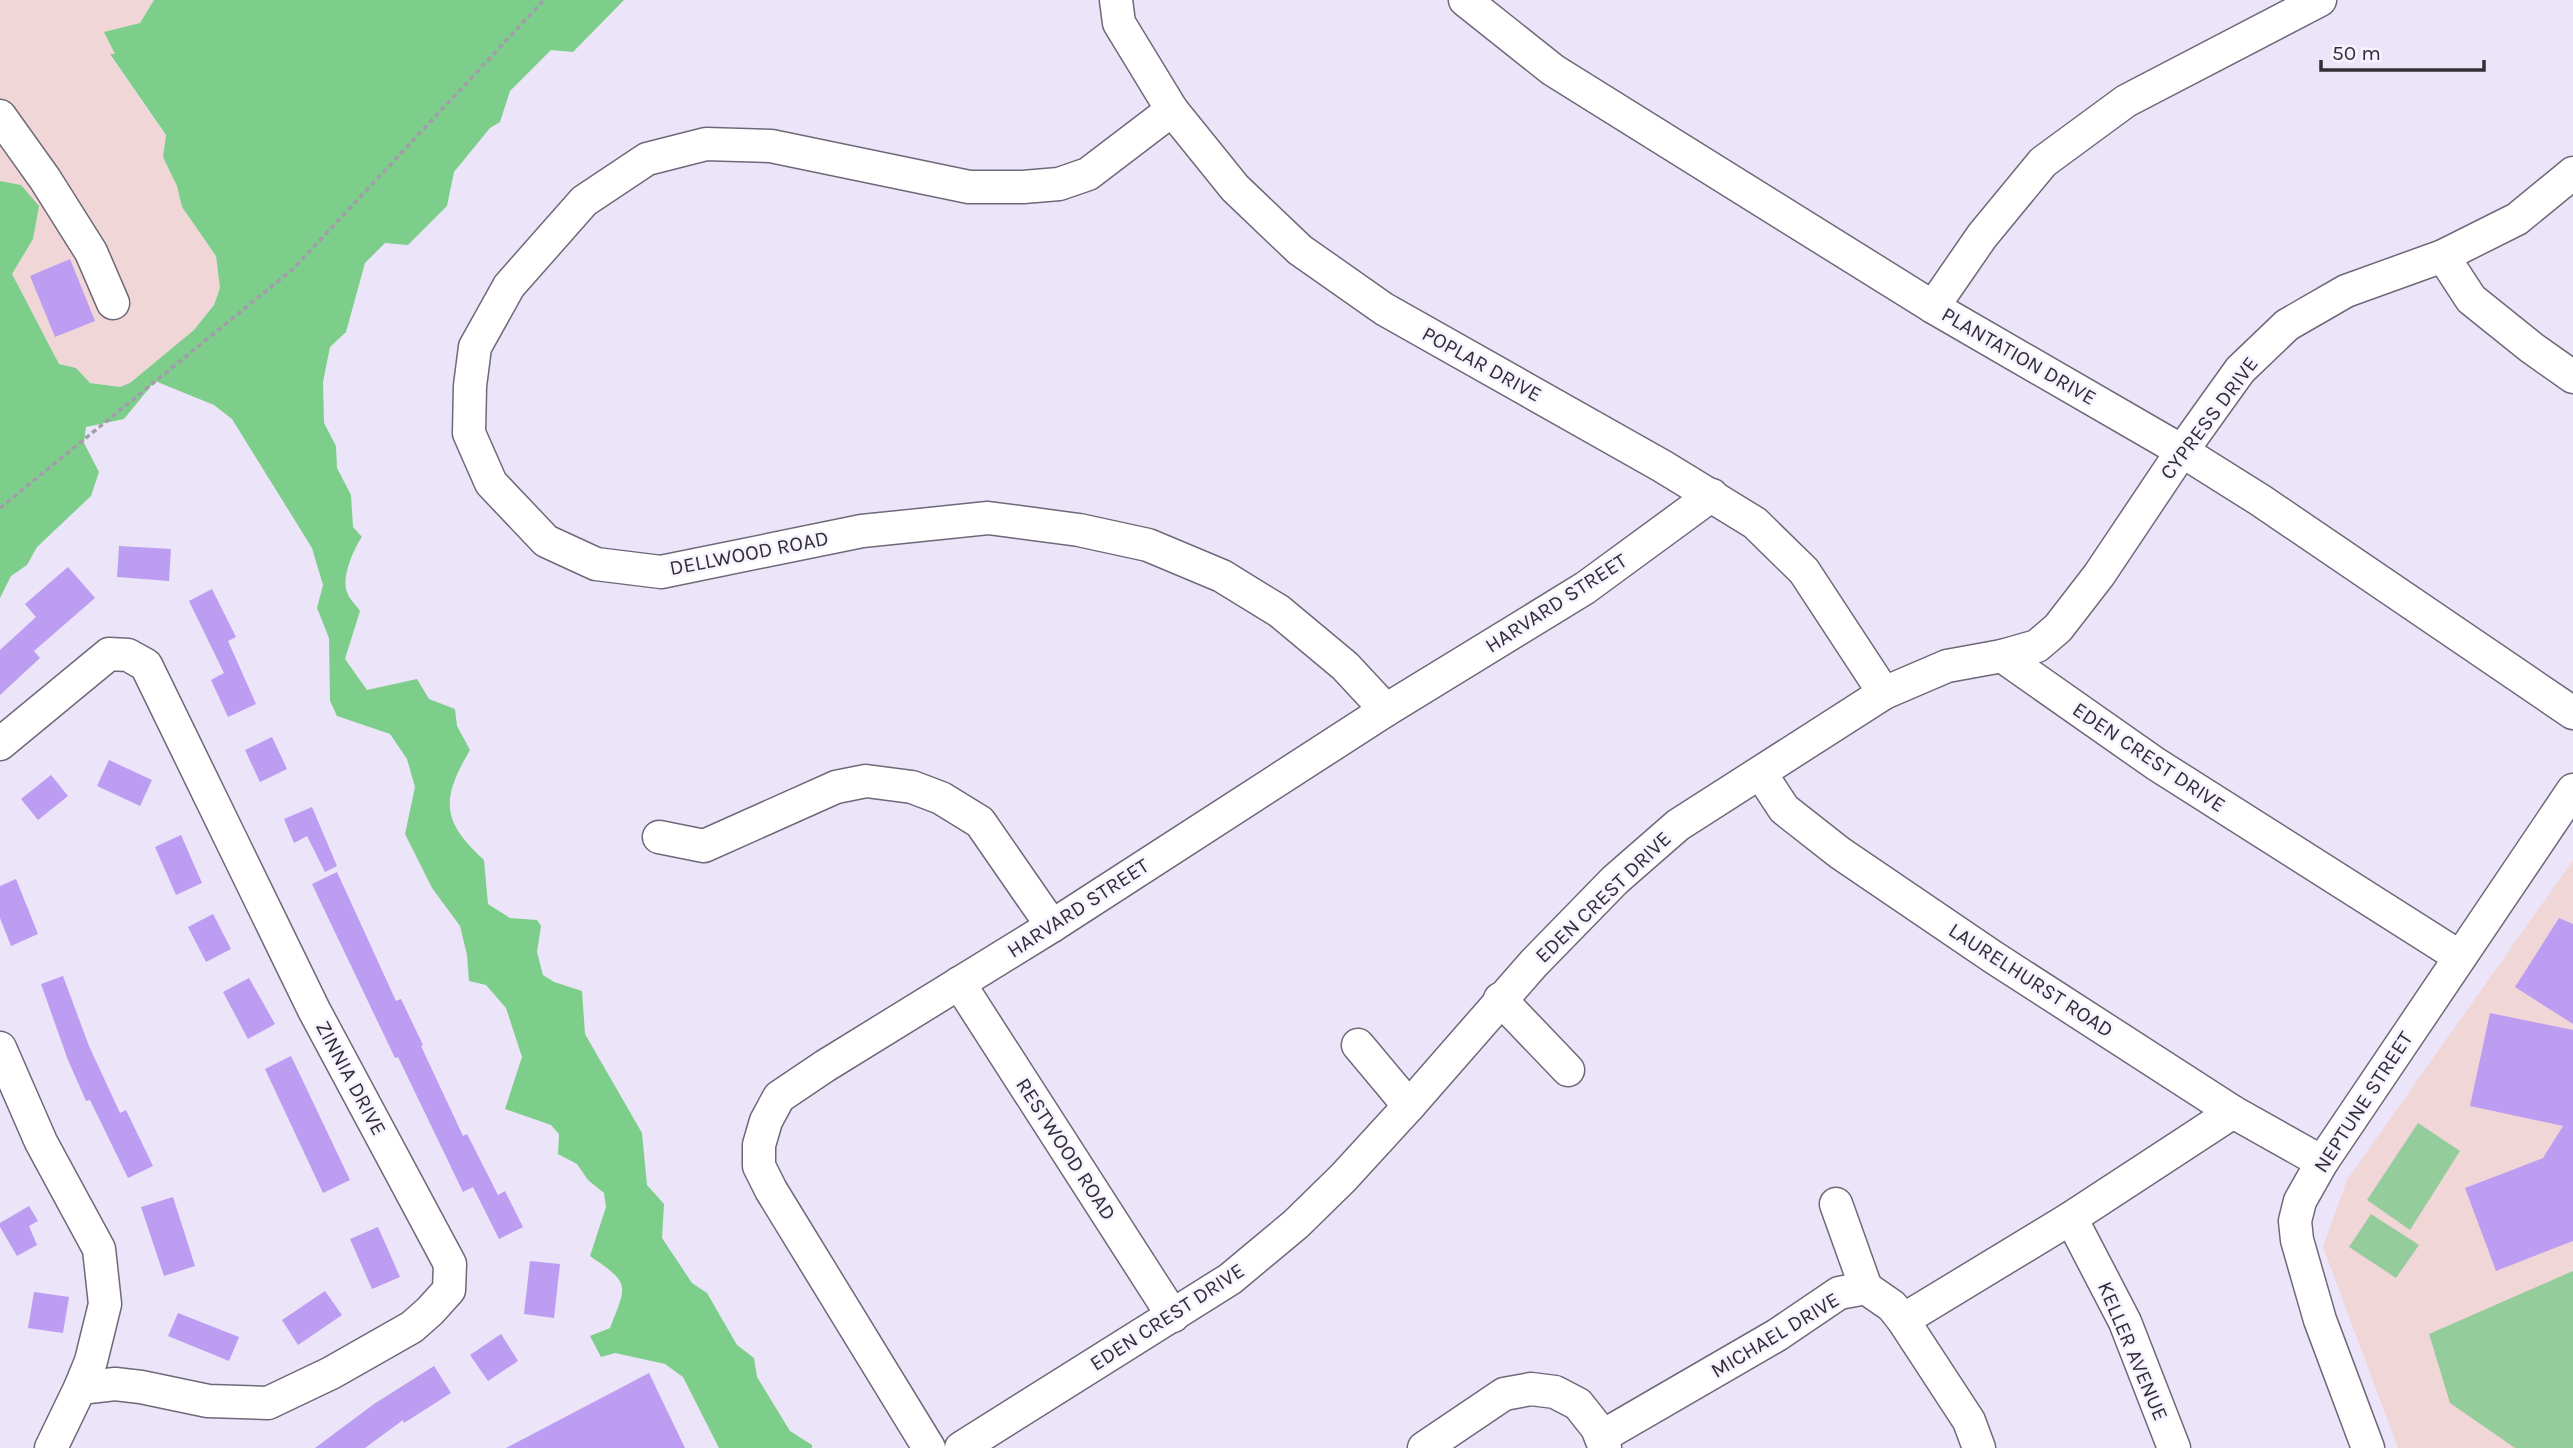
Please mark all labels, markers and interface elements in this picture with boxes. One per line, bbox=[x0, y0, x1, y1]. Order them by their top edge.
scale bar bbox=[2321, 28, 2484, 72]
text: 50 m bbox=[2332, 41, 2381, 65]
street label: PLANTATION DRIVE bbox=[1938, 302, 2100, 410]
street label: POPLAR DRIVE bbox=[1418, 321, 1546, 407]
street label: CYPRESS DRIVE bbox=[2155, 352, 2263, 484]
street label: DELLWOOD ROAD bbox=[667, 526, 831, 580]
street label: HARVARD STREET bbox=[1481, 548, 1632, 658]
street label: EDEN CREST DRIVE bbox=[2068, 697, 2230, 817]
street label: EDEN CREST DRIVE bbox=[1530, 826, 1676, 968]
street label: HARVARD STREET bbox=[1003, 853, 1154, 963]
street label: LAURELHURST ROAD bbox=[1944, 918, 2118, 1042]
street label: ZINNIA DRIVE bbox=[311, 1017, 391, 1139]
street label: NEPTUNE STREET bbox=[2308, 1027, 2418, 1177]
street label: RESTWOOD ROAD bbox=[1011, 1073, 1121, 1225]
street label: EDEN CREST DRIVE bbox=[1086, 1258, 1248, 1376]
street label: KELLER AVENUE bbox=[2093, 1278, 2173, 1424]
street label: MICHAEL DRIVE bbox=[1706, 1287, 1844, 1383]

